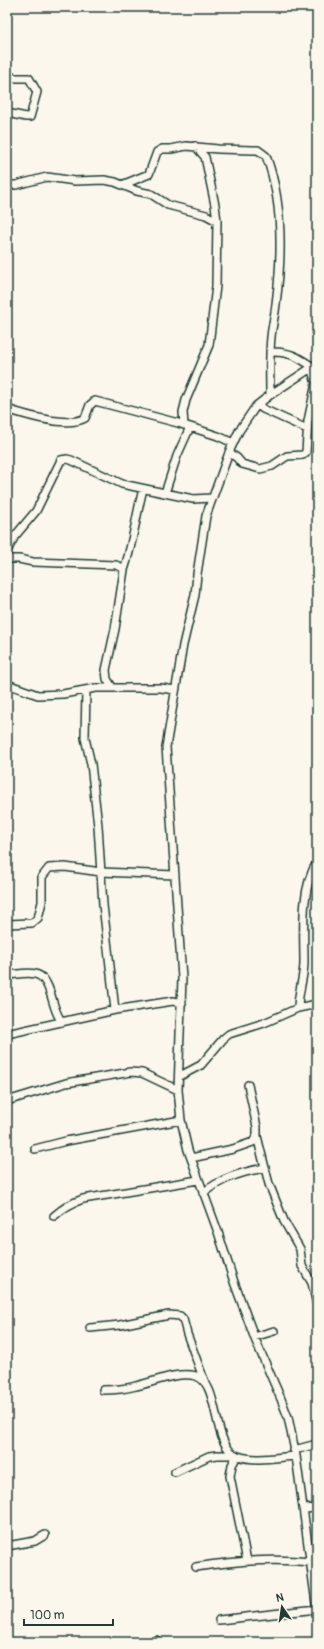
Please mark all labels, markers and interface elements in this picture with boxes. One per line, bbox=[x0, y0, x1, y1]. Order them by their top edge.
north arrow bbox=[262, 1587, 302, 1627]
text: N bbox=[275, 1590, 285, 1605]
scale bar bbox=[24, 1601, 113, 1627]
text: 100 m bbox=[30, 1608, 65, 1623]

